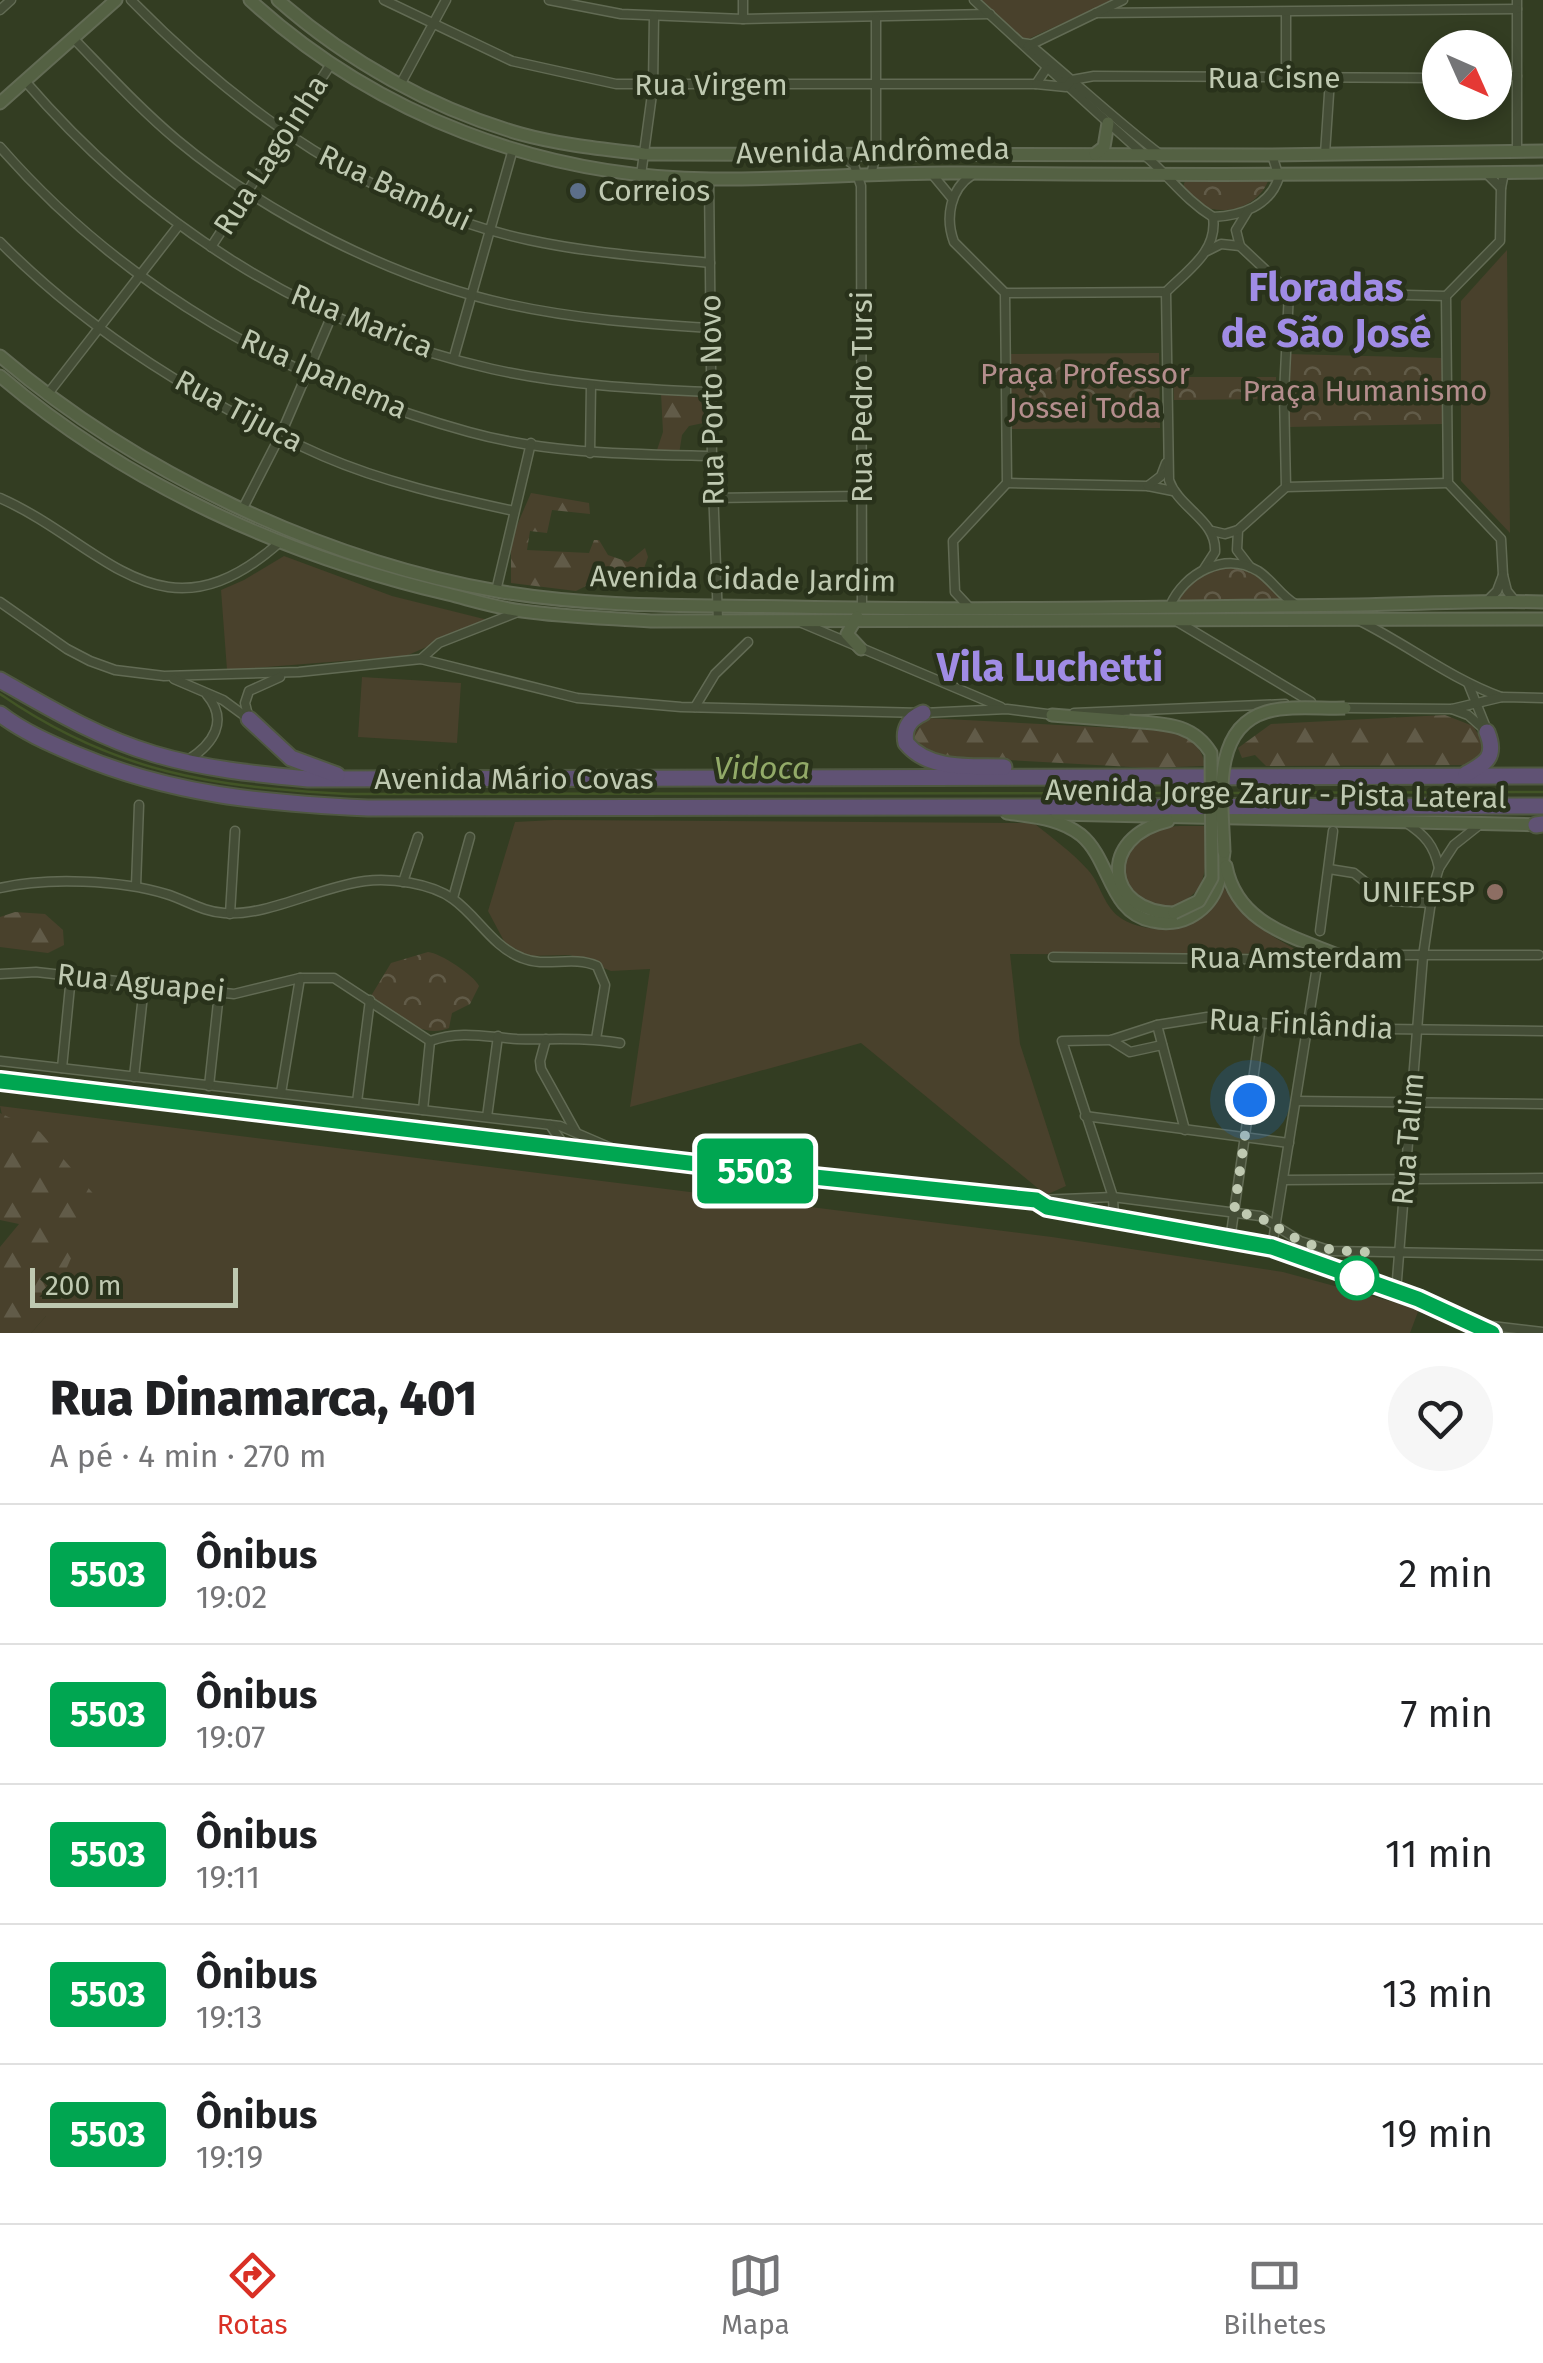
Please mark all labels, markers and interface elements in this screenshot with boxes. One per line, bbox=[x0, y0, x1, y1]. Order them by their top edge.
north arrow bbox=[1422, 30, 1512, 120]
map controls bbox=[1422, 30, 1512, 120]
street label: Rua Cisne bbox=[1207, 60, 1341, 96]
street label: Rua Virgem bbox=[634, 67, 788, 103]
street label: Rua Lagoinha bbox=[206, 68, 336, 242]
street label: Avenida Andrômeda bbox=[736, 131, 1010, 171]
street label: Rua Bambui bbox=[313, 137, 477, 239]
place label: Correios bbox=[598, 173, 710, 209]
marker: Correios bbox=[567, 180, 589, 202]
district label: Floradas de São José bbox=[1221, 264, 1431, 358]
street label: Rua Marica bbox=[286, 276, 438, 366]
street label: Rua Pedro Tursi bbox=[844, 291, 880, 503]
street label: Rua Porto Novo bbox=[692, 294, 732, 506]
street label: Rua Ipanema bbox=[235, 321, 413, 427]
park label: Praça Professor Jossei Toda bbox=[980, 356, 1190, 426]
street label: Rua Tijuca bbox=[169, 362, 309, 460]
park label: Praça Humanismo bbox=[1242, 373, 1488, 409]
street label: Avenida Cidade Jardim bbox=[589, 558, 897, 600]
district label: Vila Luchetti bbox=[936, 644, 1163, 692]
water label: Vidoca bbox=[714, 749, 810, 787]
street label: Avenida Mário Covas bbox=[374, 761, 654, 797]
street label: Avenida Jorge Zarur - Pista Lateral bbox=[1045, 772, 1507, 816]
place label: UNIFESP bbox=[1362, 874, 1475, 910]
marker: UNIFESP bbox=[1484, 881, 1506, 903]
street label: Rua Amsterdam bbox=[1189, 940, 1403, 976]
street label: Rua Aguapei bbox=[55, 956, 227, 1010]
street label: Rua Finlândia bbox=[1208, 1001, 1394, 1047]
street label: Rua Talim bbox=[1384, 1071, 1432, 1207]
your location bbox=[1225, 1075, 1275, 1125]
line badge: 5503 bbox=[685, 1138, 825, 1204]
text: 5503 bbox=[717, 1150, 793, 1192]
unlabelled marker bbox=[1336, 1257, 1378, 1299]
scale bar bbox=[30, 1263, 238, 1308]
text: 200 m bbox=[45, 1269, 122, 1302]
button: heart bbox=[1388, 1366, 1493, 1471]
text: Rua Dinamarca, 401 bbox=[50, 1370, 477, 1428]
text: A pé · 4 min · 270 m bbox=[50, 1437, 326, 1475]
text: Ônibus bbox=[196, 1532, 317, 1578]
text: 2 min bbox=[1399, 1551, 1493, 1597]
text: 5503 bbox=[70, 1553, 146, 1595]
text: 19:02 bbox=[196, 1578, 267, 1616]
text: Ônibus bbox=[196, 1672, 317, 1718]
text: 7 min bbox=[1401, 1691, 1493, 1737]
text: 5503 bbox=[70, 1693, 146, 1735]
text: 19:07 bbox=[196, 1718, 265, 1756]
text: Ônibus bbox=[196, 1812, 317, 1858]
text: 11 min bbox=[1385, 1831, 1493, 1877]
text: 5503 bbox=[70, 1833, 146, 1875]
text: 19:11 bbox=[196, 1858, 260, 1896]
text: Ônibus bbox=[196, 1952, 317, 1998]
text: 13 min bbox=[1382, 1971, 1493, 2017]
text: 5503 bbox=[70, 1973, 146, 2015]
text: 19:13 bbox=[196, 1998, 263, 2036]
text: Ônibus bbox=[196, 2092, 317, 2138]
text: 19 min bbox=[1381, 2111, 1493, 2157]
text: 5503 bbox=[70, 2113, 146, 2155]
text: 19:19 bbox=[196, 2138, 263, 2176]
tab: Rotas bbox=[217, 2248, 288, 2341]
tab: Mapa bbox=[721, 2248, 790, 2341]
tab: Bilhetes bbox=[1223, 2248, 1326, 2341]

